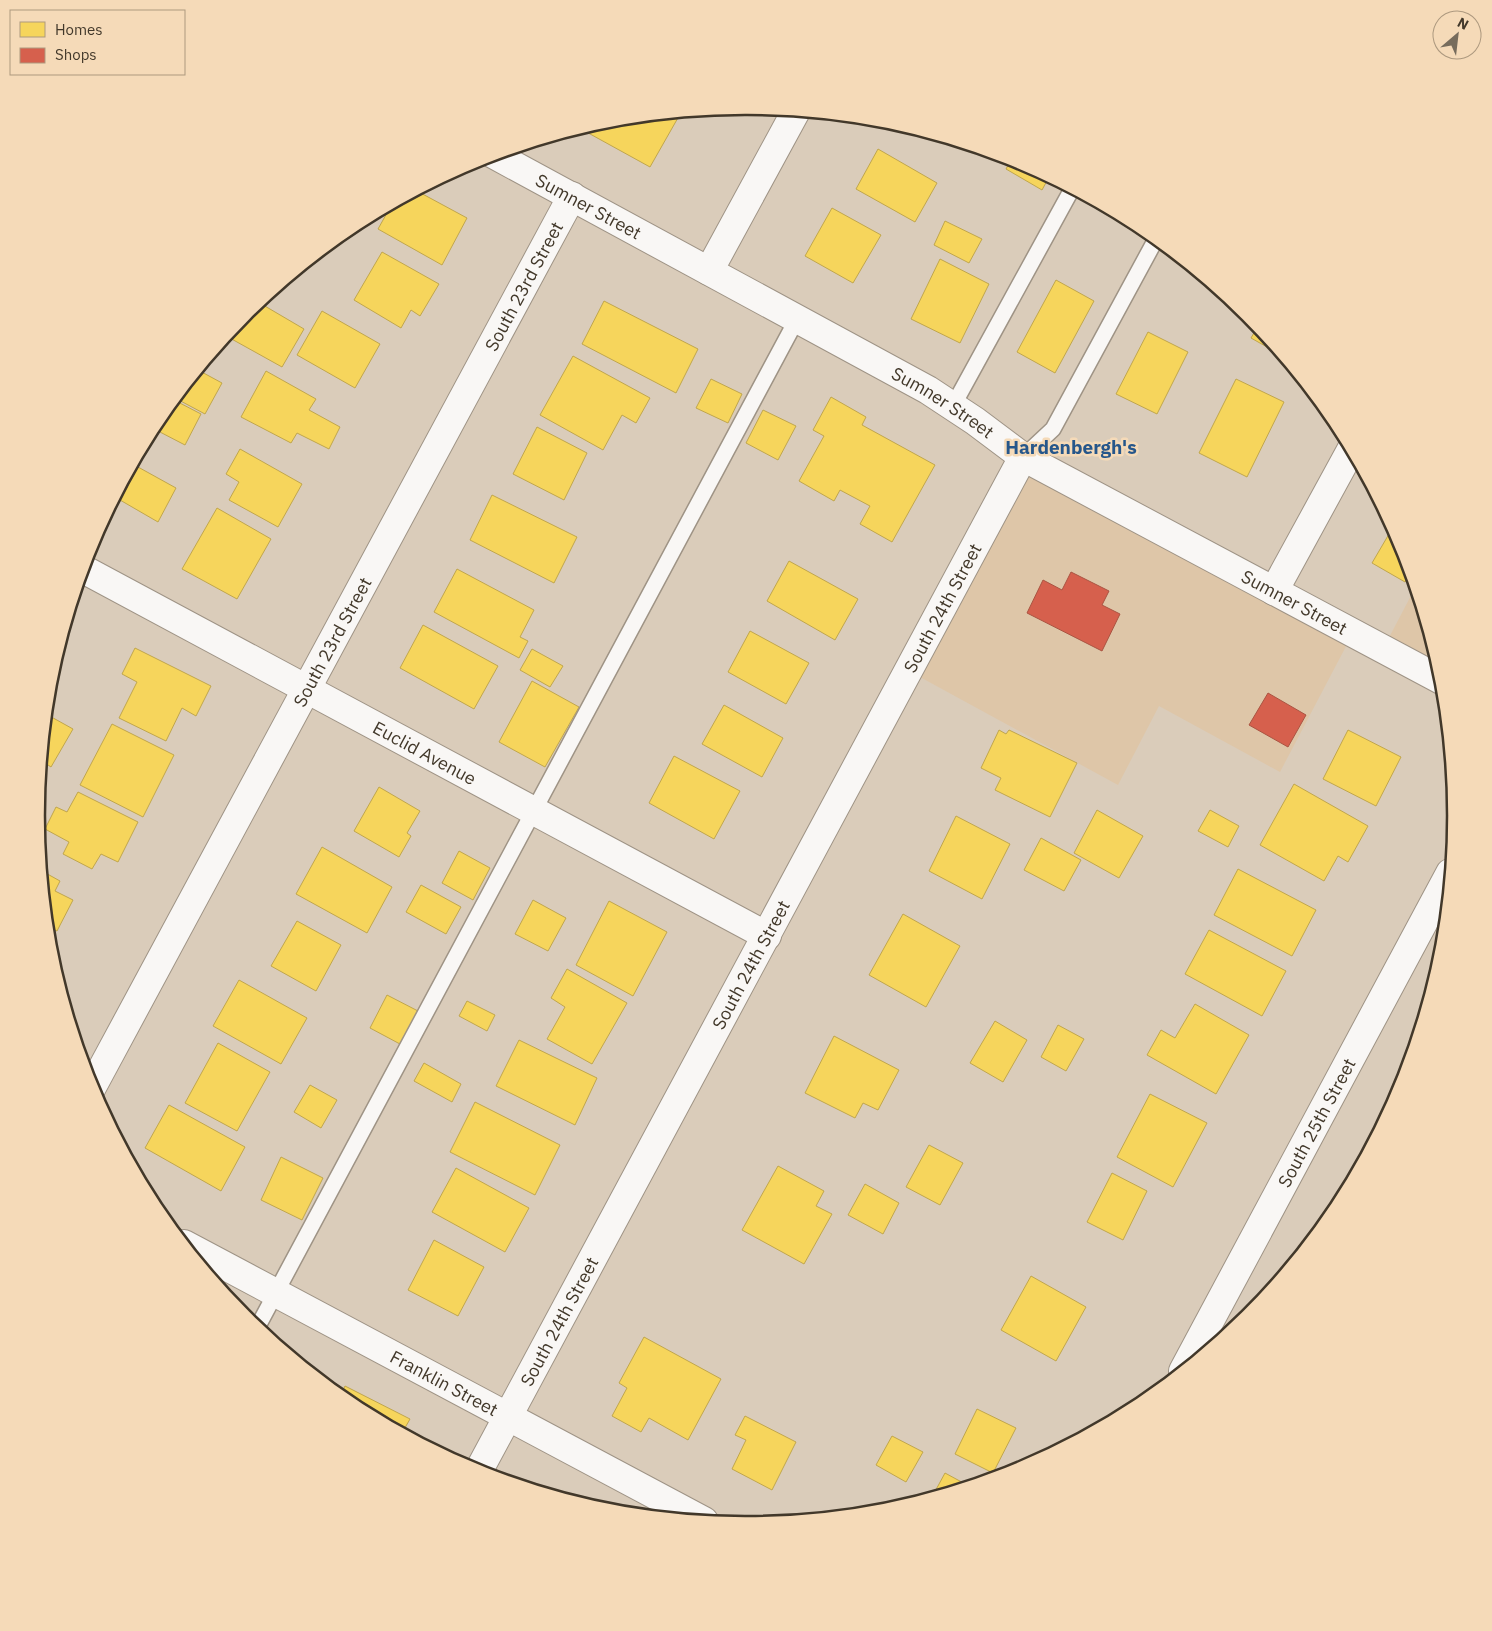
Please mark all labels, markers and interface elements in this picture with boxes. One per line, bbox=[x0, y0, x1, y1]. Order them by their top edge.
legend bbox=[10, 10, 185, 75]
north arrow bbox=[1432, 10, 1482, 60]
text: N bbox=[1454, 13, 1472, 34]
text: Homes bbox=[55, 20, 103, 39]
text: Shops bbox=[55, 45, 97, 64]
street label: Sumner Street bbox=[532, 168, 646, 244]
street label: South 23rd Street bbox=[479, 217, 568, 355]
street label: Sumner Street bbox=[888, 361, 999, 443]
district label: Hardenbergh's bbox=[1005, 435, 1137, 459]
street label: South 24th Street bbox=[898, 539, 986, 676]
street label: Sumner Street bbox=[1238, 564, 1352, 639]
street label: South 23rd Street bbox=[288, 573, 376, 711]
street label: Euclid Avenue bbox=[369, 715, 481, 790]
street label: South 24th Street bbox=[706, 896, 795, 1033]
street label: South 25th Street bbox=[1272, 1054, 1360, 1191]
street label: South 24th Street bbox=[515, 1253, 603, 1390]
street label: Franklin Street bbox=[386, 1345, 502, 1421]

